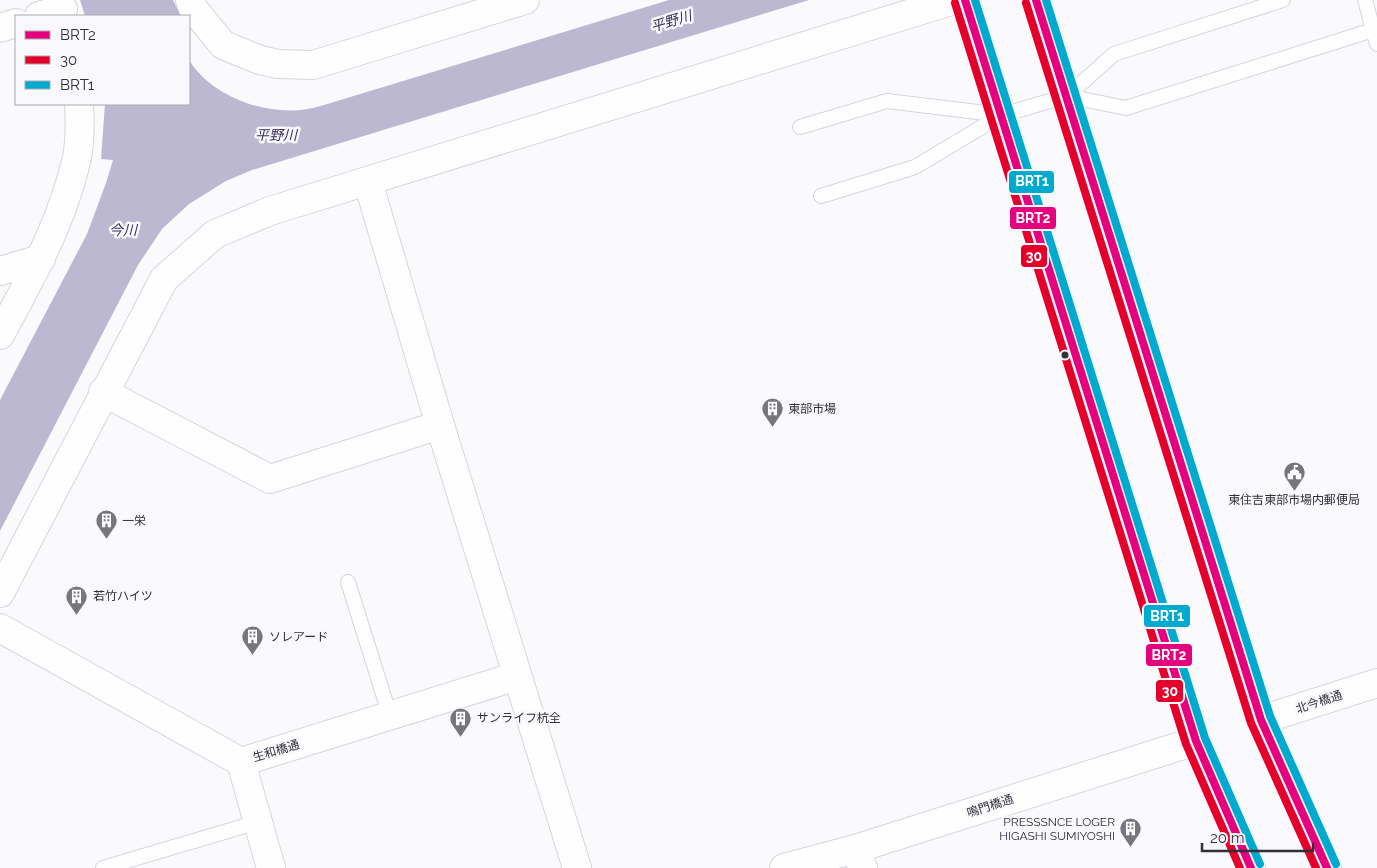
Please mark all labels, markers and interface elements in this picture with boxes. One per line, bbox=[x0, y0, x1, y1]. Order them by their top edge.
water label: 平野川 bbox=[649, 7, 695, 35]
legend bbox=[15, 15, 190, 105]
text: BRT2 bbox=[60, 26, 96, 44]
text: 30 bbox=[60, 51, 77, 69]
text: BRT1 bbox=[60, 76, 95, 94]
water label: 平野川 bbox=[255, 127, 299, 143]
line badge: BRT1 bbox=[1008, 170, 1055, 194]
text: BRT1 bbox=[1015, 173, 1049, 189]
line badge: BRT2 bbox=[1009, 206, 1057, 230]
text: BRT2 bbox=[1016, 210, 1051, 226]
water label: 今川 bbox=[109, 222, 139, 238]
line badge: 30 bbox=[1020, 244, 1048, 268]
text: 30 bbox=[1026, 248, 1042, 264]
unlabelled marker bbox=[1060, 350, 1070, 360]
building icon: 東部市場 bbox=[760, 397, 784, 428]
place label: 東部市場 bbox=[788, 402, 836, 416]
public building icon: 東住吉東部市場内郵便局 bbox=[1282, 461, 1306, 492]
place label: 東住吉東部市場内郵便局 bbox=[1228, 493, 1360, 507]
building icon: 一栄 bbox=[94, 509, 118, 540]
place label: 一栄 bbox=[122, 514, 146, 528]
building icon: 若竹ハイツ bbox=[65, 584, 89, 615]
place label: 若竹ハイツ bbox=[93, 589, 153, 603]
line badge: BRT1 bbox=[1143, 604, 1191, 628]
text: BRT1 bbox=[1150, 608, 1184, 624]
building icon: ソレアード bbox=[241, 625, 265, 656]
place label: ソレアード bbox=[269, 630, 328, 644]
line badge: BRT2 bbox=[1145, 643, 1193, 667]
text: BRT2 bbox=[1152, 647, 1187, 663]
line badge: 30 bbox=[1155, 679, 1184, 703]
text: 30 bbox=[1162, 683, 1178, 699]
street label: 北今橋通 bbox=[1294, 688, 1344, 716]
building icon: サンライフ杭全 bbox=[449, 706, 473, 737]
place label: サンライフ杭全 bbox=[477, 711, 561, 725]
street label: 生和橋通 bbox=[251, 737, 301, 765]
street label: 鳴門橋通 bbox=[965, 792, 1015, 820]
place label: PRESSSNCE LOGER HIGASHI SUMIYOSHI bbox=[999, 815, 1115, 843]
building icon: PRESSSNCE LOGER HIGASHI SUMIYOSHI bbox=[1119, 817, 1143, 848]
scale bar bbox=[1202, 820, 1313, 852]
text: 20 m bbox=[1210, 829, 1245, 847]

